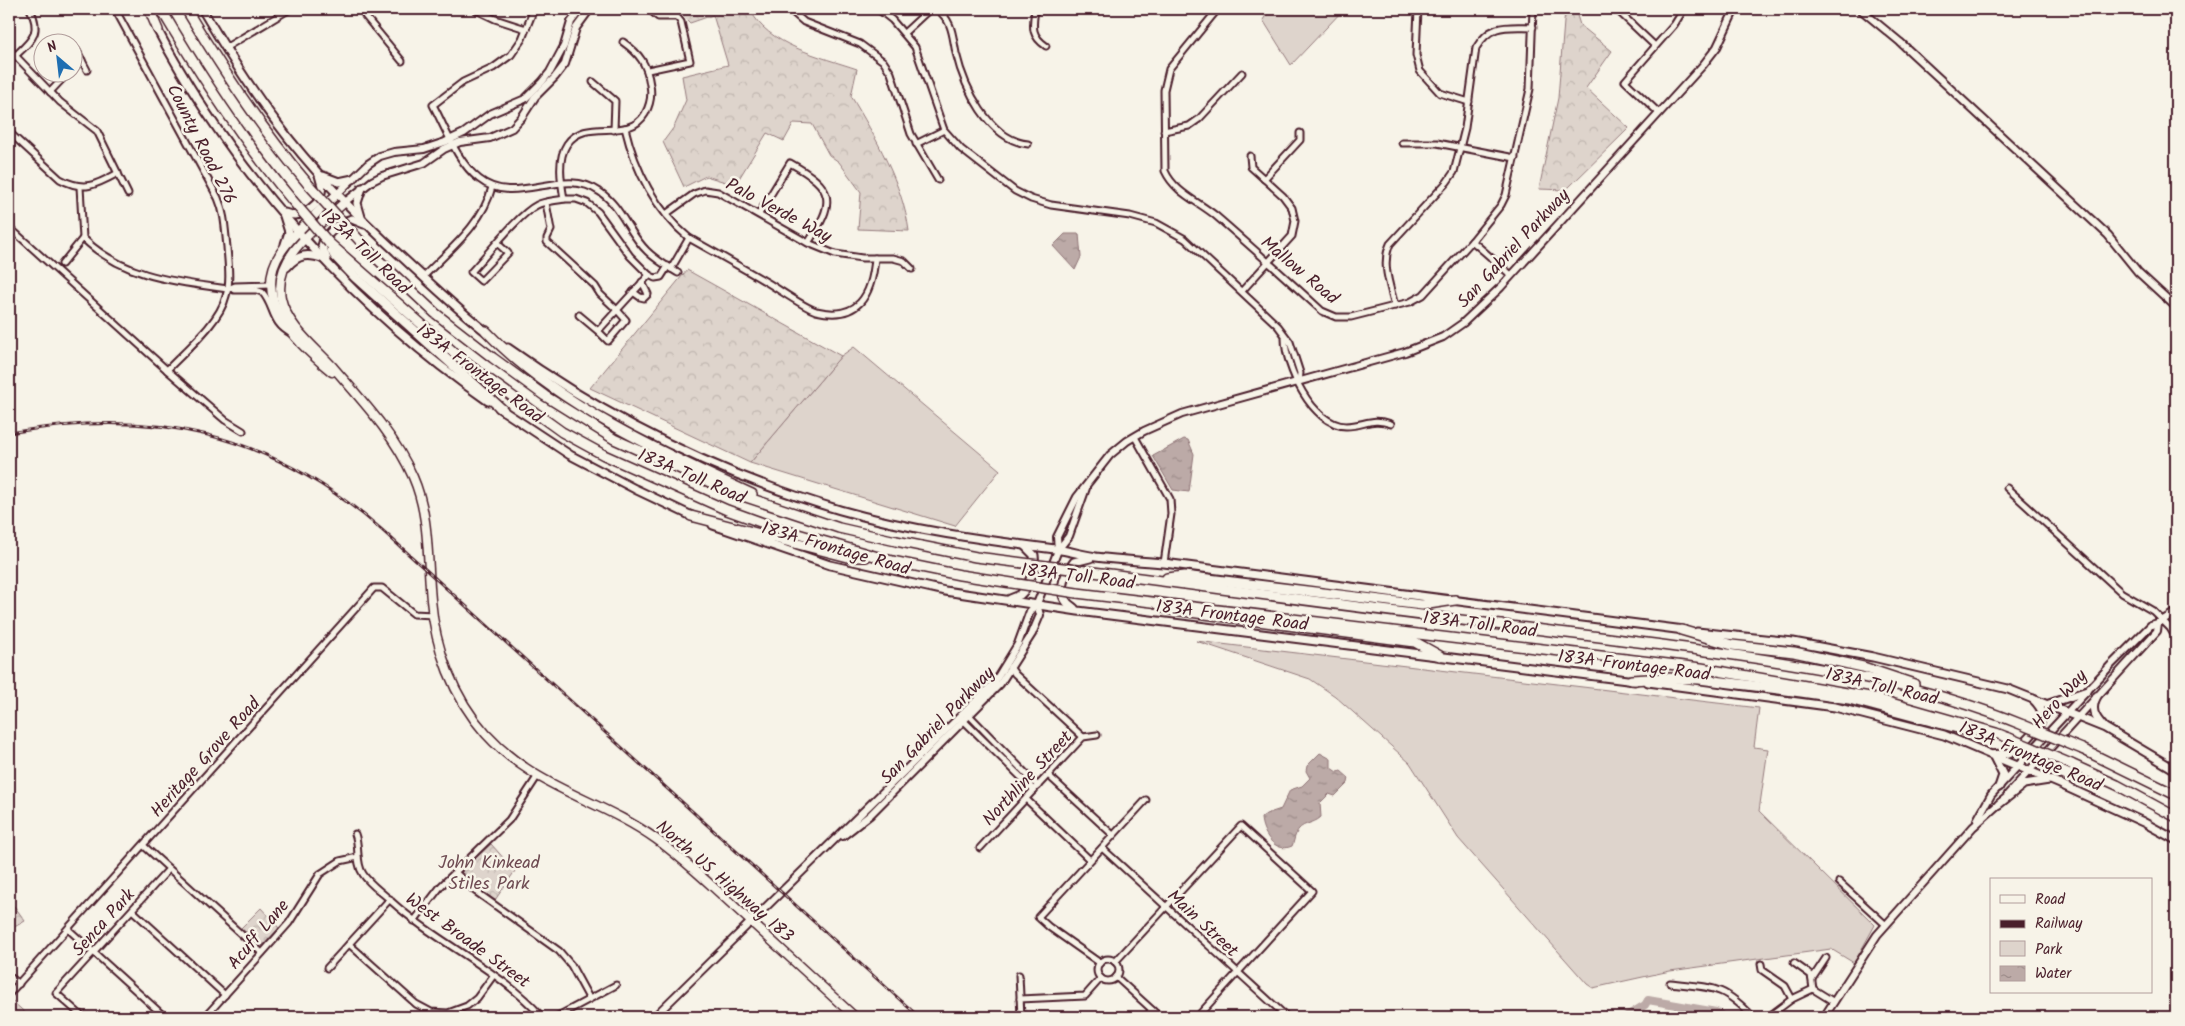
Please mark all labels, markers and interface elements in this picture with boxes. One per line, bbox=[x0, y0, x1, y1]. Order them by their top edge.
north arrow bbox=[32, 32, 82, 82]
text: N bbox=[43, 36, 62, 59]
street label: County Road 276 bbox=[158, 79, 244, 210]
street label: Palo Verde Way bbox=[720, 171, 837, 252]
street label: San Gabriel Parkway bbox=[1451, 182, 1578, 316]
street label: 183A Toll Road bbox=[314, 202, 417, 303]
street label: Mallow Road bbox=[1253, 229, 1346, 313]
street label: 183A Frontage Road bbox=[409, 316, 550, 433]
street label: 183A Toll Road bbox=[633, 442, 751, 514]
street label: 183A Frontage Road bbox=[758, 514, 914, 585]
street label: 183A Toll Road bbox=[1019, 556, 1138, 599]
street label: 183A Frontage Road bbox=[1154, 593, 1311, 640]
street label: 183A Toll Road bbox=[1421, 604, 1540, 647]
street label: 183A Frontage Road bbox=[1556, 643, 1713, 690]
street label: San Gabriel Parkway bbox=[874, 660, 1003, 792]
street label: 183A Toll Road bbox=[1822, 660, 1942, 715]
street label: Hero Way bbox=[2025, 663, 2096, 737]
street label: Heritage Grove Road bbox=[144, 690, 269, 825]
street label: 183A Frontage Road bbox=[1954, 714, 2108, 801]
street label: Northline Street bbox=[976, 724, 1081, 834]
street label: North US Highway 183 bbox=[648, 814, 800, 951]
park label: John Kinkead Stiles Park bbox=[438, 849, 541, 899]
legend bbox=[1990, 878, 2152, 994]
street label: Senca Park bbox=[65, 882, 143, 964]
street label: Main Street bbox=[1159, 883, 1245, 966]
street label: West Broade Street bbox=[399, 886, 536, 997]
text: Road bbox=[2035, 888, 2066, 912]
street label: Acuff Lane bbox=[221, 893, 297, 977]
text: Railway bbox=[2035, 912, 2083, 936]
text: Park bbox=[2035, 938, 2063, 962]
text: Water bbox=[2035, 962, 2072, 986]

